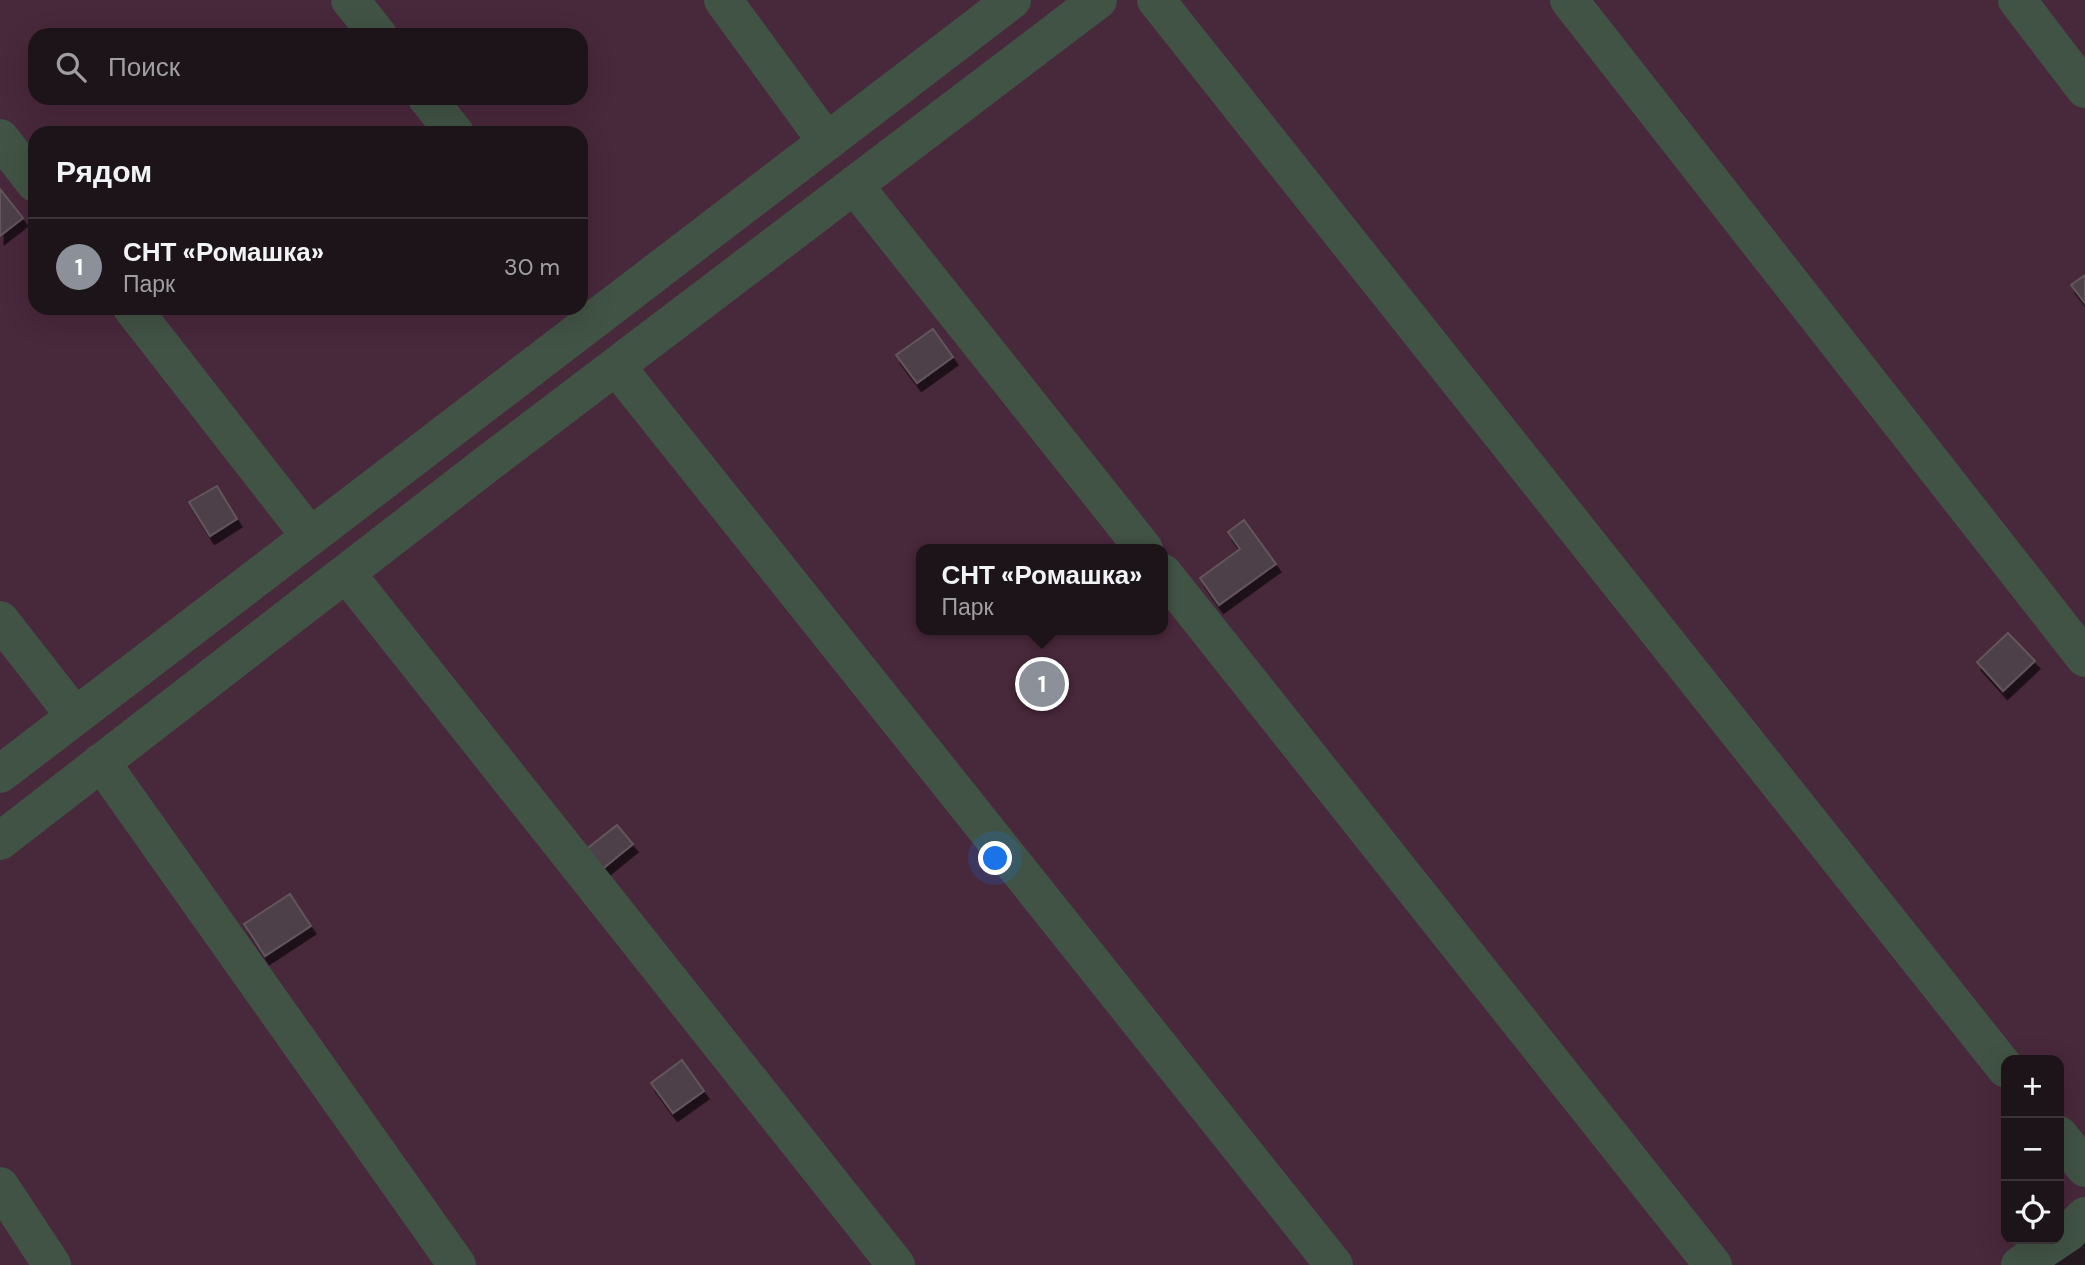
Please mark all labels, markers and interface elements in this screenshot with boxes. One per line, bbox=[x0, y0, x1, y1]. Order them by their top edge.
search box bbox=[28, 28, 588, 105]
icon: search bbox=[52, 48, 90, 86]
text: Поиск bbox=[108, 50, 180, 84]
text: Рядом bbox=[56, 152, 152, 191]
text: СНТ «Ромашка» bbox=[123, 235, 324, 269]
text: 1 bbox=[75, 252, 83, 282]
text: 30 m bbox=[504, 252, 560, 282]
text: Парк bbox=[123, 269, 175, 299]
popup bbox=[916, 544, 1168, 635]
text: СНТ «Ромашка» bbox=[941, 558, 1143, 592]
text: Парк bbox=[941, 592, 994, 622]
pin: 1 bbox=[1019, 658, 1065, 710]
your location bbox=[978, 841, 1012, 875]
map controls bbox=[2001, 1055, 2064, 1244]
button: + bbox=[2001, 1055, 2064, 1118]
button: − bbox=[2001, 1118, 2064, 1181]
button: locate bbox=[2001, 1181, 2064, 1244]

